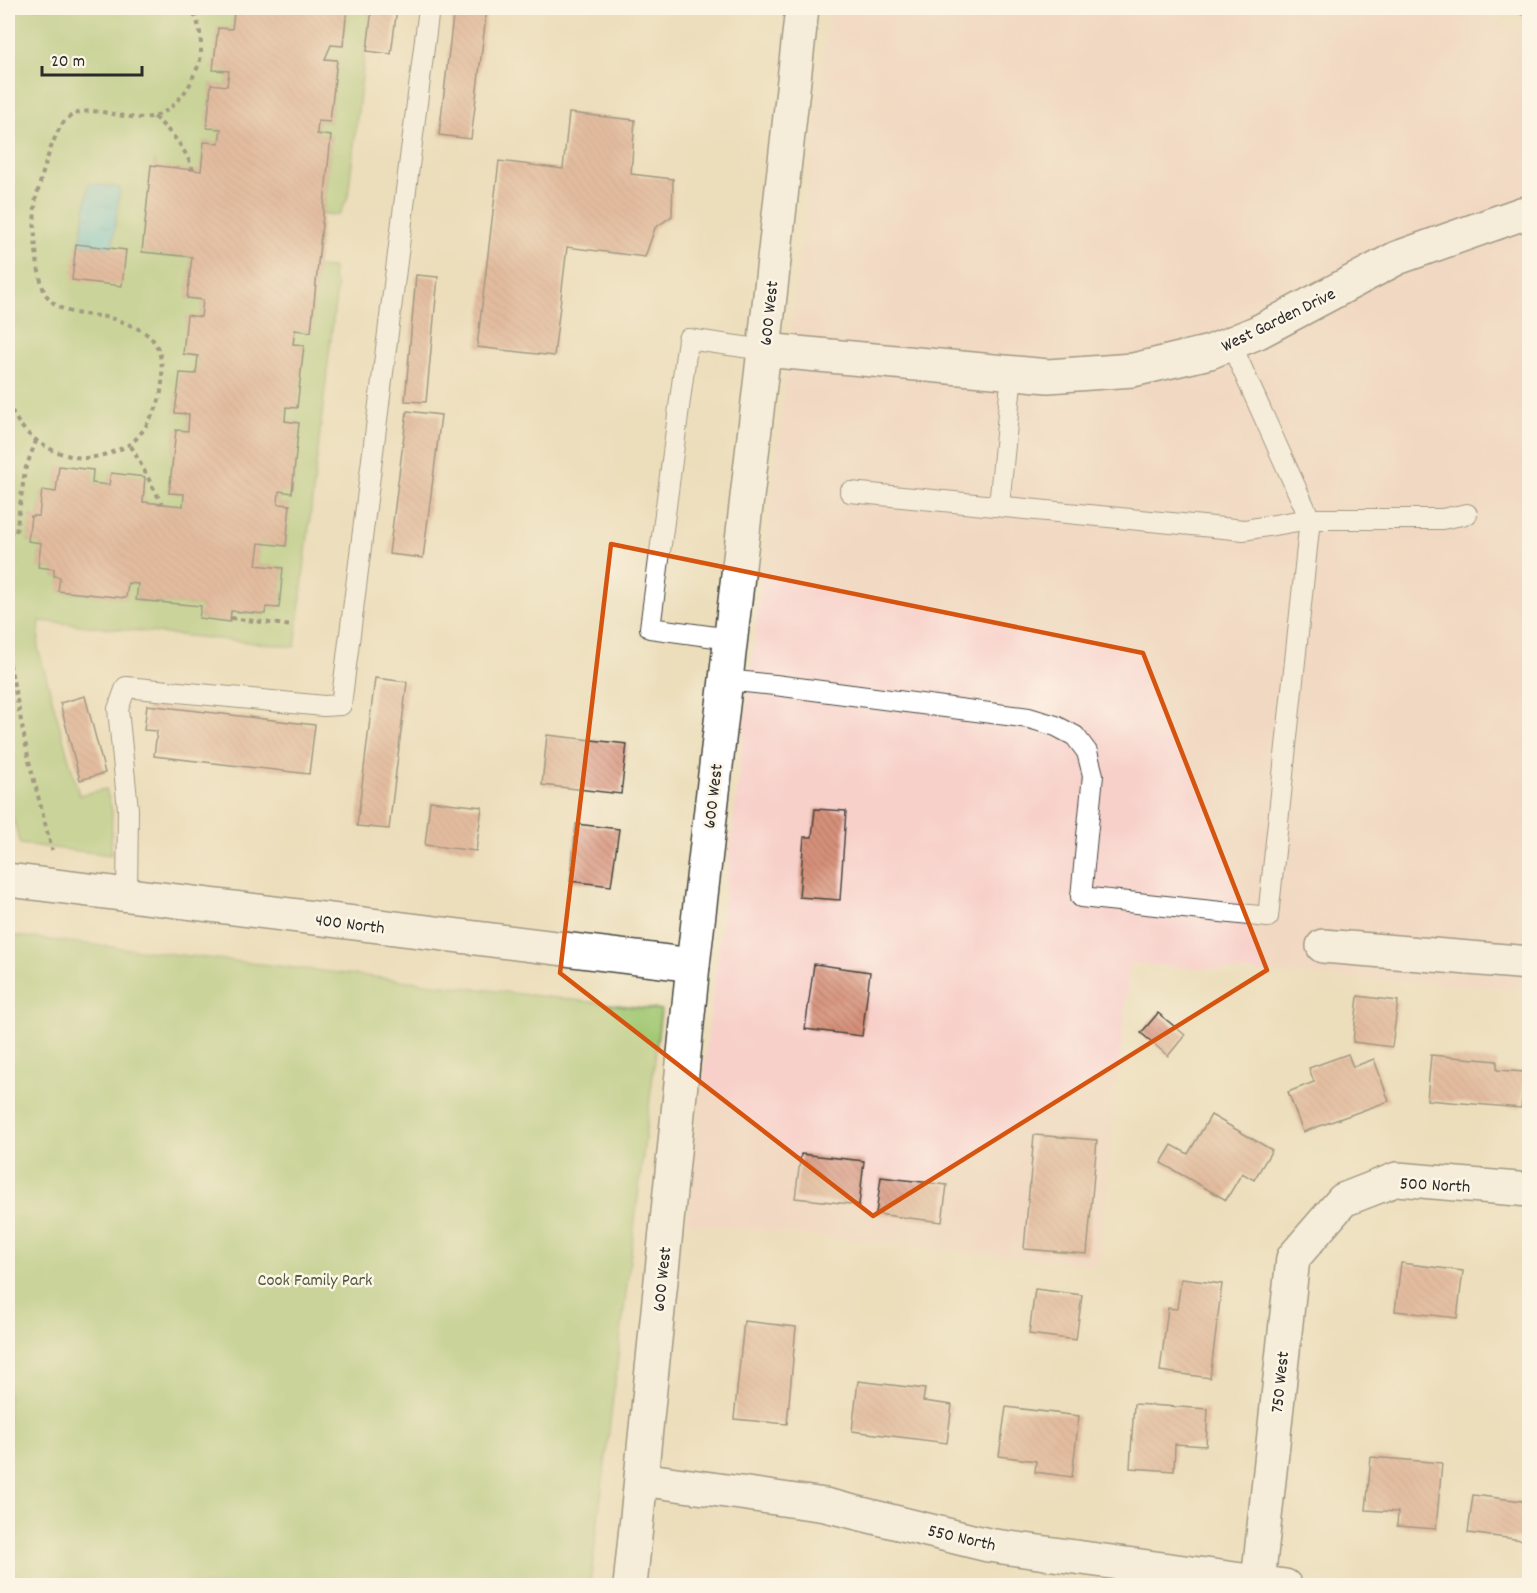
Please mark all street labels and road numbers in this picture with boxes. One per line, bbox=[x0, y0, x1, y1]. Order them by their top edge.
street label: 600 West bbox=[755, 279, 786, 347]
street label: West Garden Drive bbox=[1218, 283, 1340, 360]
street label: 600 West bbox=[698, 762, 731, 830]
street label: 400 North bbox=[314, 909, 386, 942]
street label: 500 North bbox=[1399, 1172, 1471, 1201]
street label: 600 West bbox=[648, 1245, 679, 1313]
street label: 750 West bbox=[1266, 1350, 1297, 1414]
street label: 550 North bbox=[925, 1519, 998, 1559]

